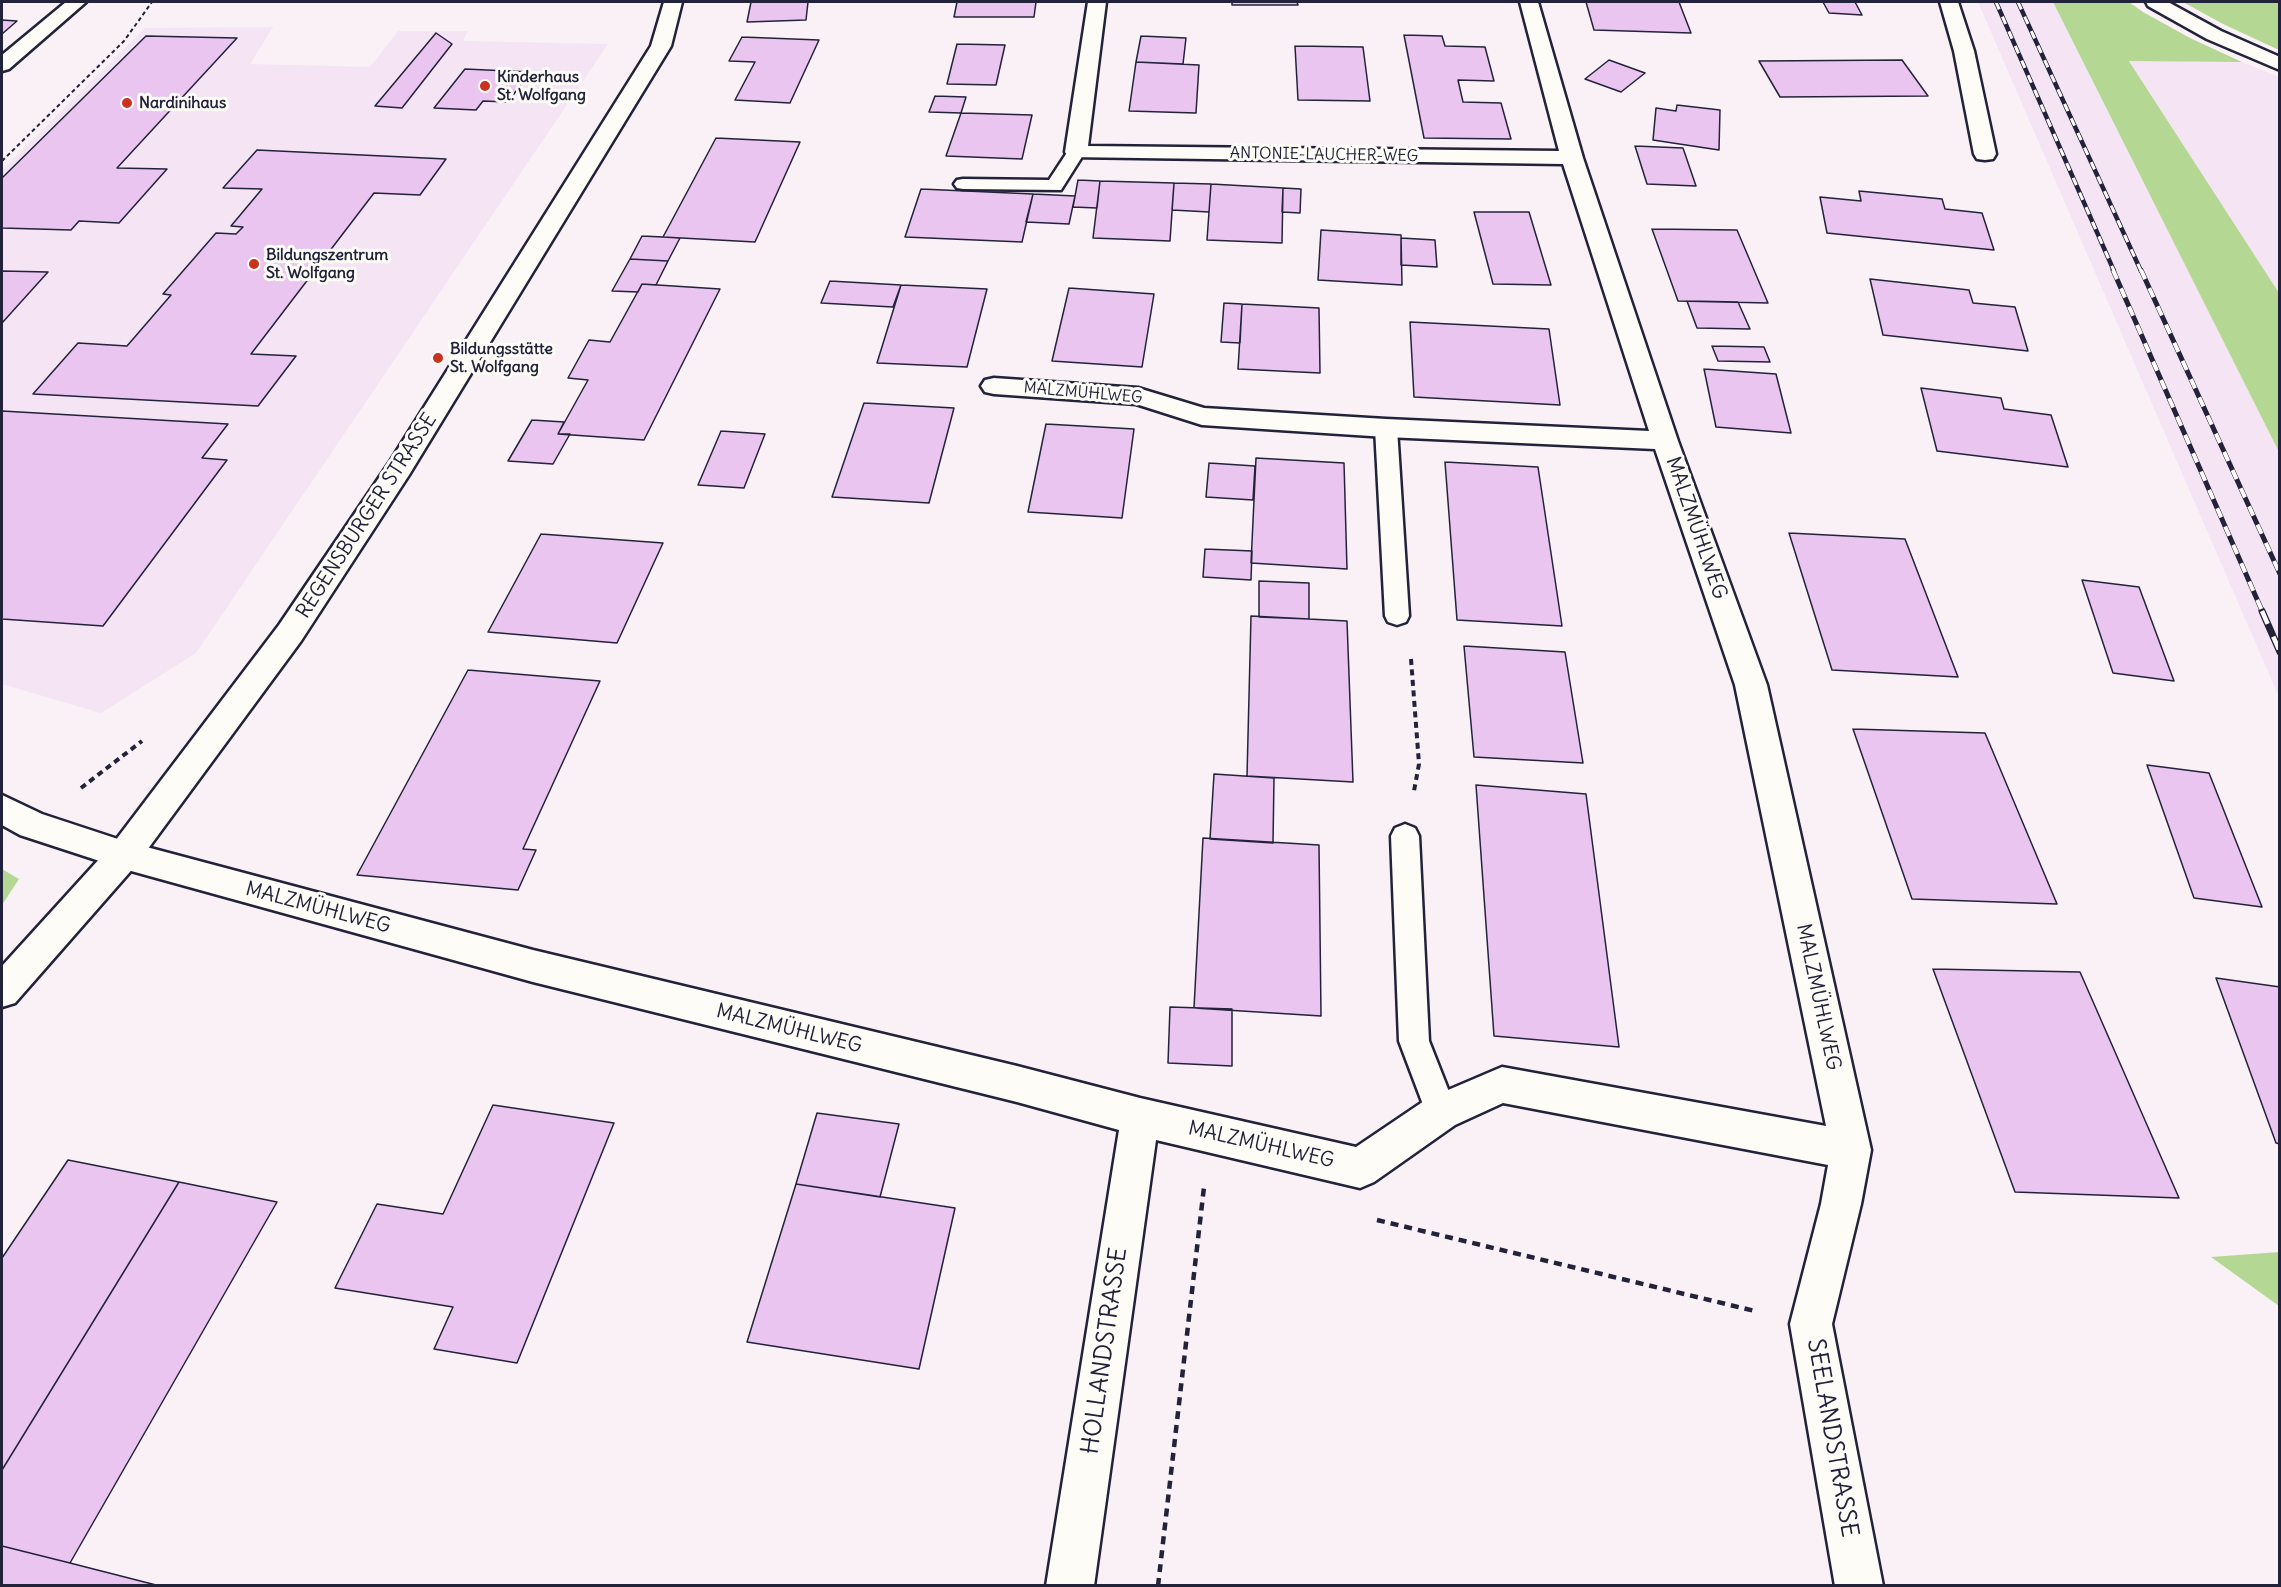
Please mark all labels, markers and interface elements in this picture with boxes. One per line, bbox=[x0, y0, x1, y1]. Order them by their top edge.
place label: Kinderhaus St. Wolfgang bbox=[497, 67, 586, 105]
marker: Kinderhaus St. Wolfgang bbox=[478, 79, 492, 93]
place label: Nardinihaus bbox=[139, 93, 226, 113]
marker: Nardinihaus bbox=[120, 96, 134, 110]
street label: ANTONIE-LAUCHER-WEG bbox=[1230, 144, 1418, 166]
place label: Bildungszentrum St. Wolfgang bbox=[266, 245, 388, 283]
marker: Bildungszentrum St. Wolfgang bbox=[247, 257, 261, 271]
place label: Bildungsstätte St. Wolfgang bbox=[450, 339, 553, 377]
marker: Bildungsstätte St. Wolfgang bbox=[431, 351, 445, 365]
street label: MALZMÜHLWEG bbox=[1023, 378, 1143, 408]
street label: REGENSBURGER STRASSE bbox=[292, 409, 442, 623]
street label: MALZMÜHLWEG bbox=[1660, 454, 1732, 602]
street label: MALZMÜHLWEG bbox=[243, 877, 393, 939]
street label: MALZMÜHLWEG bbox=[1791, 922, 1845, 1072]
street label: MALZMÜHLWEG bbox=[714, 999, 864, 1059]
street label: MALZMÜHLWEG bbox=[1186, 1117, 1336, 1173]
street label: HOLLANDSTRASSE bbox=[1076, 1246, 1134, 1456]
street label: SEELANDSTRASSE bbox=[1800, 1337, 1864, 1539]

